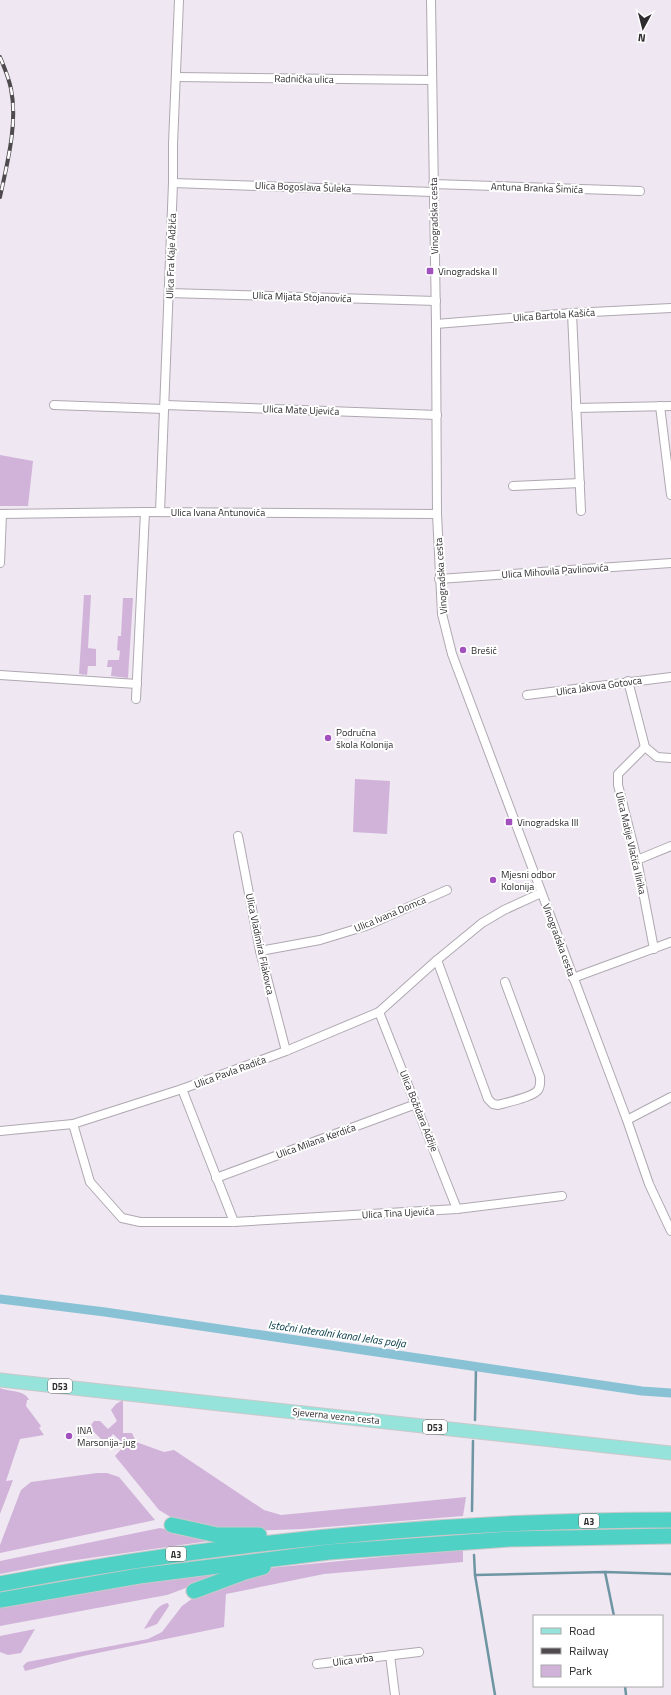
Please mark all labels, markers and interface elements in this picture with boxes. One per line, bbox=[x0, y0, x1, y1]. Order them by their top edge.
north arrow bbox=[623, 8, 663, 48]
text: N bbox=[637, 30, 647, 46]
street label: Radnička ulica bbox=[274, 71, 334, 87]
street label: Ulica Bogoslava Šuleka bbox=[255, 178, 351, 196]
street label: Vinogradska cesta bbox=[426, 178, 442, 254]
street label: Antuna Branka Šimića bbox=[491, 179, 583, 197]
street label: Ulica Fra Kaje Adžića bbox=[162, 213, 180, 299]
place label: Vinogradska II bbox=[438, 264, 497, 279]
marker: Vinogradska II bbox=[425, 266, 435, 276]
street label: Ulica Mijata Stojanovića bbox=[252, 288, 352, 306]
street label: Ulica Bartola Kašića bbox=[512, 305, 596, 325]
street label: Ulica Mate Ujevića bbox=[262, 401, 340, 419]
street label: Ulica Ivana Antunovića bbox=[171, 505, 265, 520]
street label: Vinogradska cesta bbox=[431, 537, 451, 615]
street label: Ulica Mihovila Pavlinovića bbox=[501, 560, 609, 582]
place label: Brešić bbox=[471, 643, 497, 658]
marker: Brešić bbox=[458, 645, 468, 655]
street label: Ulica Jakova Gotovca bbox=[555, 673, 643, 699]
place label: Područna škola Kolonija bbox=[336, 725, 393, 752]
marker: Područna škola Kolonija bbox=[323, 733, 333, 743]
street label: Ulica Matije Vlačića Ilirika bbox=[612, 790, 650, 896]
place label: Vinogradska III bbox=[517, 815, 579, 830]
marker: Vinogradska III bbox=[504, 817, 514, 827]
place label: Mjesni odbor Kolonija bbox=[501, 867, 556, 894]
marker: Mjesni odbor Kolonija bbox=[488, 875, 498, 885]
street label: Ulica Vladimira Filakovca bbox=[242, 892, 278, 996]
street label: Ulica Ivana Domca bbox=[352, 892, 428, 936]
street label: Vinogradska cesta bbox=[539, 901, 579, 979]
street label: Ulica Pavla Radića bbox=[192, 1052, 268, 1092]
street label: Ulica Božidara Adžije bbox=[396, 1068, 442, 1154]
street label: Ulica Milana Kerdića bbox=[274, 1120, 358, 1162]
street label: Ulica Tina Ujevića bbox=[361, 1204, 435, 1222]
water label: Istočni lateralni kanal Jelas polja bbox=[267, 1316, 407, 1352]
road number: D53 bbox=[48, 1379, 72, 1393]
street label: Sjeverna vezna cesta bbox=[292, 1404, 380, 1428]
road number: D53 bbox=[423, 1420, 447, 1434]
place label: INA Marsonija-jug bbox=[77, 1423, 136, 1450]
marker: INA Marsonija-jug bbox=[64, 1431, 74, 1441]
road number: A3 bbox=[579, 1514, 599, 1528]
road number: A3 bbox=[166, 1547, 186, 1561]
legend bbox=[533, 1615, 663, 1687]
text: Road bbox=[569, 1621, 595, 1640]
text: Railway bbox=[569, 1641, 609, 1660]
street label: Ulica vrba bbox=[332, 1650, 374, 1670]
text: Park bbox=[569, 1661, 592, 1680]

